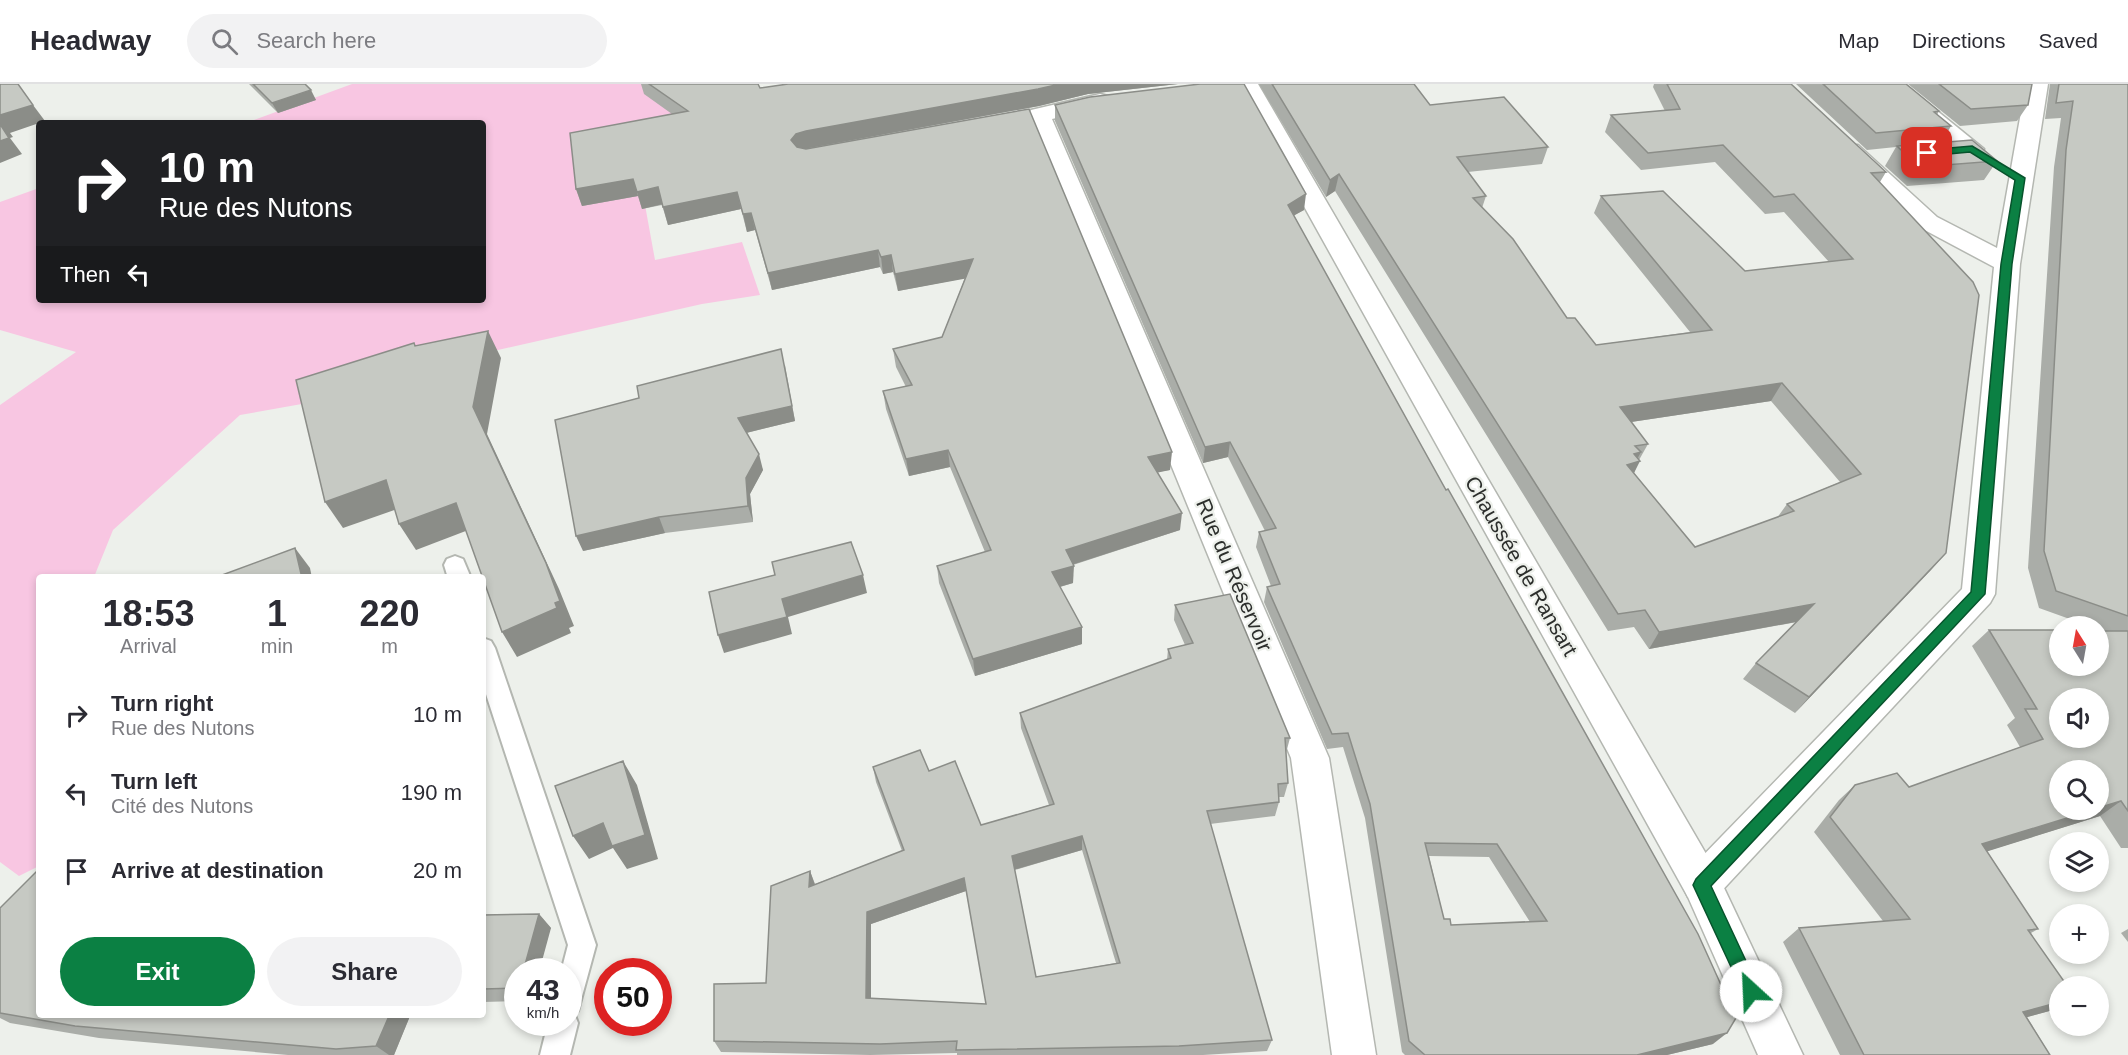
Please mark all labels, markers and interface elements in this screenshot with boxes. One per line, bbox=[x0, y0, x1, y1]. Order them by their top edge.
search box bbox=[187, 14, 607, 68]
text: Headway bbox=[30, 25, 151, 56]
icon: search bbox=[208, 25, 241, 58]
text: Search here bbox=[256, 28, 376, 53]
text: Map bbox=[1838, 29, 1879, 52]
text: Directions bbox=[1912, 29, 2005, 52]
text: Saved bbox=[2038, 29, 2098, 52]
pin bbox=[1901, 127, 1952, 178]
icon: arrive bbox=[1910, 136, 1943, 169]
icon: right bbox=[60, 144, 138, 222]
text: 10 m bbox=[159, 144, 255, 191]
text: Rue des Nutons bbox=[159, 193, 353, 223]
icon: left bbox=[122, 258, 155, 291]
text: Then bbox=[60, 262, 110, 287]
street label: Chaussée de Ransart bbox=[1461, 472, 1582, 660]
street label: Rue du Réservoir bbox=[1192, 495, 1277, 655]
text: 18:53 bbox=[102, 593, 194, 634]
text: 1 bbox=[267, 593, 287, 634]
text: 220 bbox=[359, 593, 420, 634]
north arrow bbox=[2049, 616, 2109, 676]
map controls bbox=[2049, 616, 2109, 1036]
text: Arrival bbox=[120, 635, 177, 657]
text: min bbox=[261, 635, 293, 657]
text: m bbox=[381, 635, 398, 657]
button: sound bbox=[2049, 688, 2109, 748]
text: Turn right bbox=[111, 691, 213, 716]
icon: right bbox=[60, 699, 93, 732]
text: 10 m bbox=[413, 702, 462, 727]
text: Rue des Nutons bbox=[111, 717, 254, 739]
button: search bbox=[2049, 760, 2109, 820]
text: Turn left bbox=[111, 769, 197, 794]
icon: left bbox=[60, 777, 93, 810]
text: 190 m bbox=[401, 780, 462, 805]
text: Cité des Nutons bbox=[111, 795, 253, 817]
button: layers bbox=[2049, 832, 2109, 892]
icon: arrive bbox=[60, 855, 93, 888]
text: Arrive at destination bbox=[111, 858, 324, 883]
text: 20 m bbox=[413, 858, 462, 883]
button: + bbox=[2049, 904, 2109, 964]
button: Exit bbox=[60, 937, 255, 1006]
button: Share bbox=[267, 937, 462, 1006]
speed limit sign: 50 bbox=[594, 958, 672, 1036]
position arrow bbox=[1719, 959, 1783, 1023]
text: 43 bbox=[526, 973, 560, 1006]
button: − bbox=[2049, 976, 2109, 1036]
text: km/h bbox=[527, 1004, 559, 1021]

